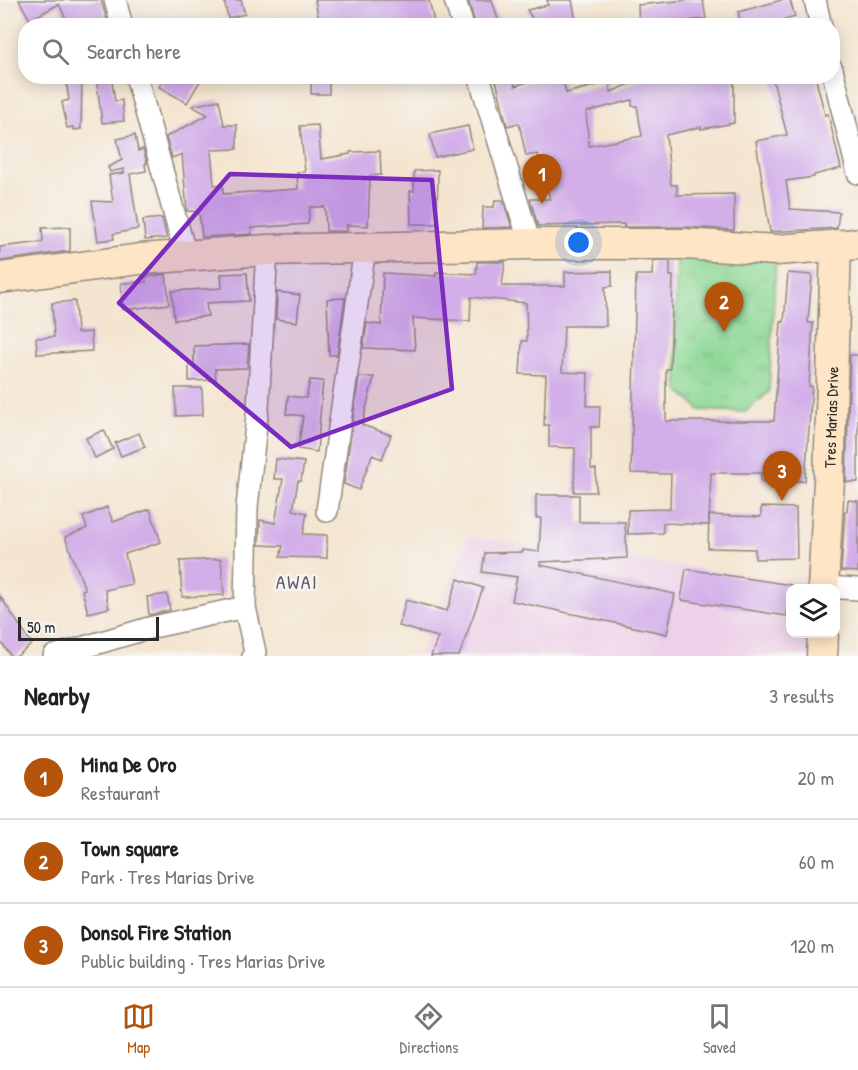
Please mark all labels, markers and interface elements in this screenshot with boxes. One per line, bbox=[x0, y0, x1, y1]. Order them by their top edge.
search box bbox=[18, 18, 840, 84]
icon: search bbox=[39, 35, 72, 68]
text: Search here bbox=[87, 36, 181, 66]
pin: 1 bbox=[522, 154, 562, 204]
your location bbox=[564, 228, 593, 257]
pin: 2 bbox=[704, 282, 744, 332]
street label: Tres Marias Drive bbox=[818, 365, 843, 468]
pin: 3 bbox=[762, 452, 802, 501]
district label: AWAI bbox=[276, 568, 318, 595]
map controls bbox=[786, 584, 840, 638]
button: layers bbox=[786, 584, 840, 638]
scale bar bbox=[18, 614, 159, 642]
text: 50 m bbox=[27, 616, 56, 638]
text: Nearby bbox=[24, 678, 90, 713]
text: 3 results bbox=[769, 682, 834, 709]
text: Mina De Oro bbox=[81, 749, 176, 779]
text: 1 bbox=[40, 764, 47, 791]
text: 20 m bbox=[797, 764, 834, 791]
text: Restaurant bbox=[81, 779, 160, 806]
text: Town square bbox=[81, 833, 179, 863]
text: 2 bbox=[39, 848, 48, 875]
text: 60 m bbox=[799, 848, 834, 875]
text: Park · Tres Marias Drive bbox=[81, 863, 255, 890]
text: Donsol Fire Station bbox=[81, 917, 232, 947]
text: 3 bbox=[39, 932, 48, 959]
text: 120 m bbox=[790, 932, 834, 959]
text: Public building · Tres Marias Drive bbox=[81, 947, 326, 974]
tab: Map bbox=[122, 1000, 155, 1058]
tab: Directions bbox=[400, 1000, 458, 1058]
tab: Saved bbox=[703, 1000, 736, 1058]

